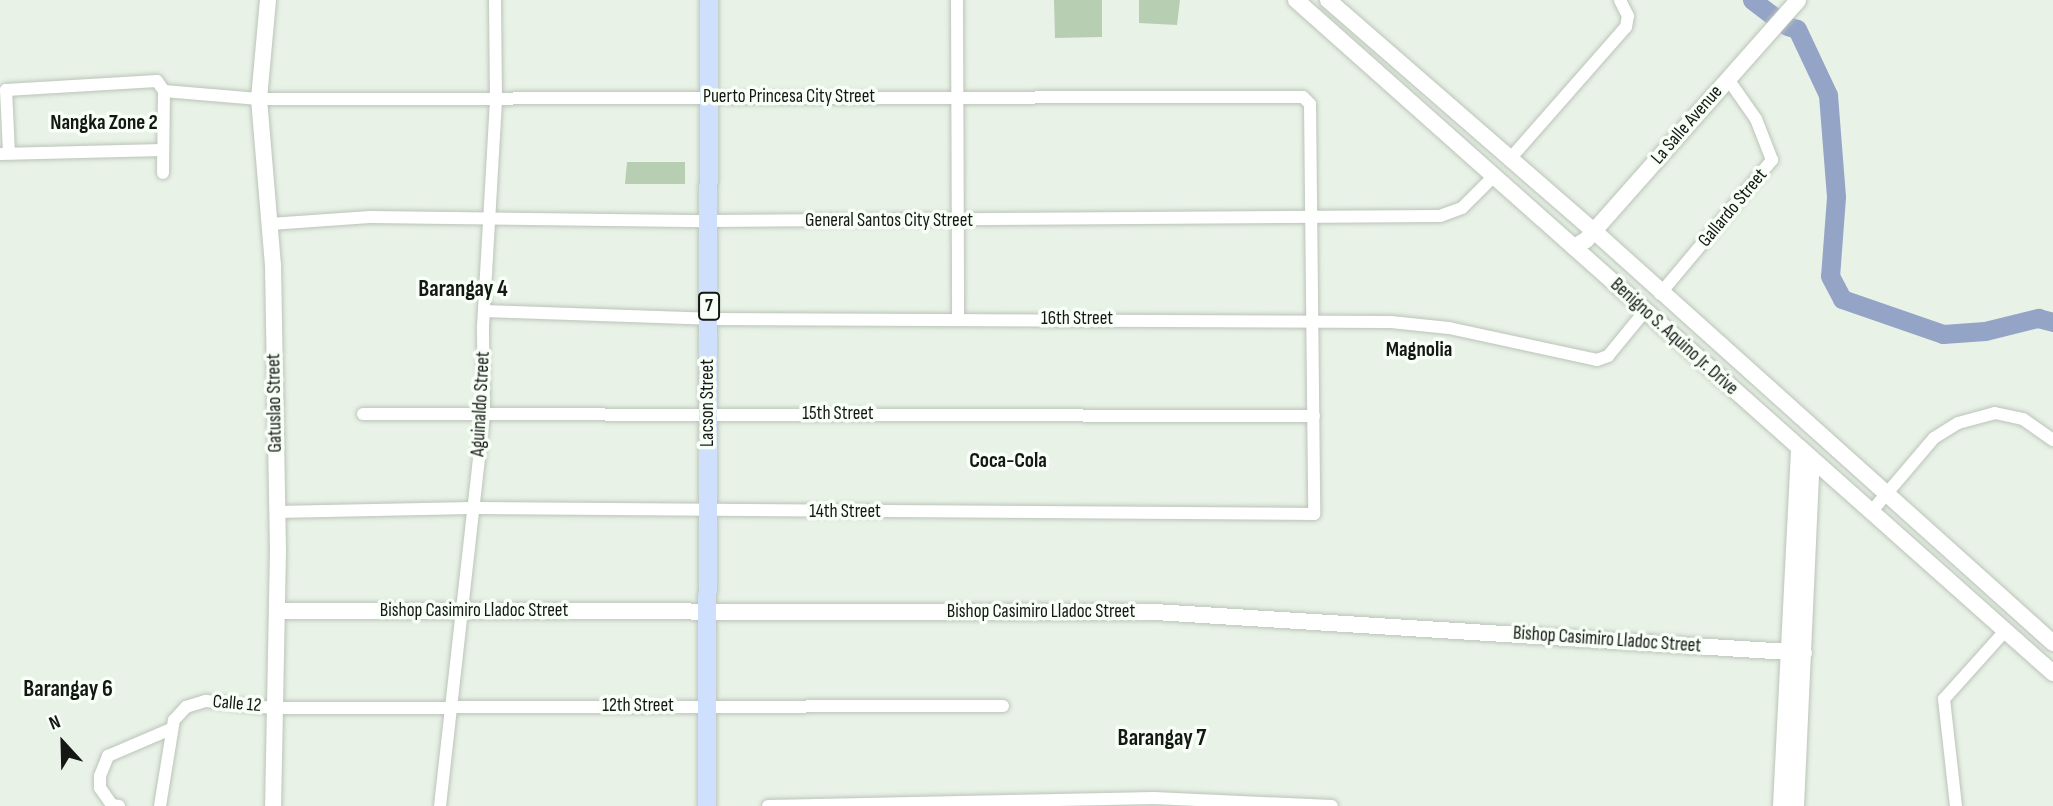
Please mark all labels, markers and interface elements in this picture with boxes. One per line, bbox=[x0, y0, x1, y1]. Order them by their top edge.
street label: La Salle Avenue bbox=[1647, 81, 1727, 169]
street label: Puerto Princesa City Street bbox=[703, 86, 875, 108]
district label: Nangka Zone 2 bbox=[50, 110, 158, 136]
street label: Gallardo Street bbox=[1694, 164, 1772, 252]
street label: General Santos City Street bbox=[805, 210, 973, 232]
street label: Benigno S. Aquino Jr. Drive bbox=[1605, 274, 1743, 400]
district label: Barangay 4 bbox=[418, 275, 508, 303]
road number: 7 bbox=[697, 292, 721, 320]
street label: 16th Street bbox=[1041, 308, 1113, 330]
district label: Magnolia bbox=[1386, 337, 1452, 363]
street label: Aguinaldo Street bbox=[467, 351, 495, 457]
street label: Gatuslao Street bbox=[263, 353, 287, 453]
street label: Lacson Street bbox=[697, 359, 719, 447]
street label: 15th Street bbox=[802, 403, 874, 425]
district label: Coca-Cola bbox=[969, 448, 1047, 474]
street label: 14th Street bbox=[809, 501, 881, 523]
street label: Bishop Casimiro Lladoc Street bbox=[380, 600, 568, 622]
street label: Bishop Casimiro Lladoc Street bbox=[947, 601, 1135, 623]
street label: Bishop Casimiro Lladoc Street bbox=[1512, 622, 1702, 658]
district label: Barangay 6 bbox=[23, 675, 113, 703]
street label: Calle 12 bbox=[212, 691, 262, 717]
street label: 12th Street bbox=[602, 695, 674, 717]
north arrow bbox=[28, 708, 98, 778]
text: N bbox=[46, 711, 64, 736]
district label: Barangay 7 bbox=[1118, 724, 1206, 752]

